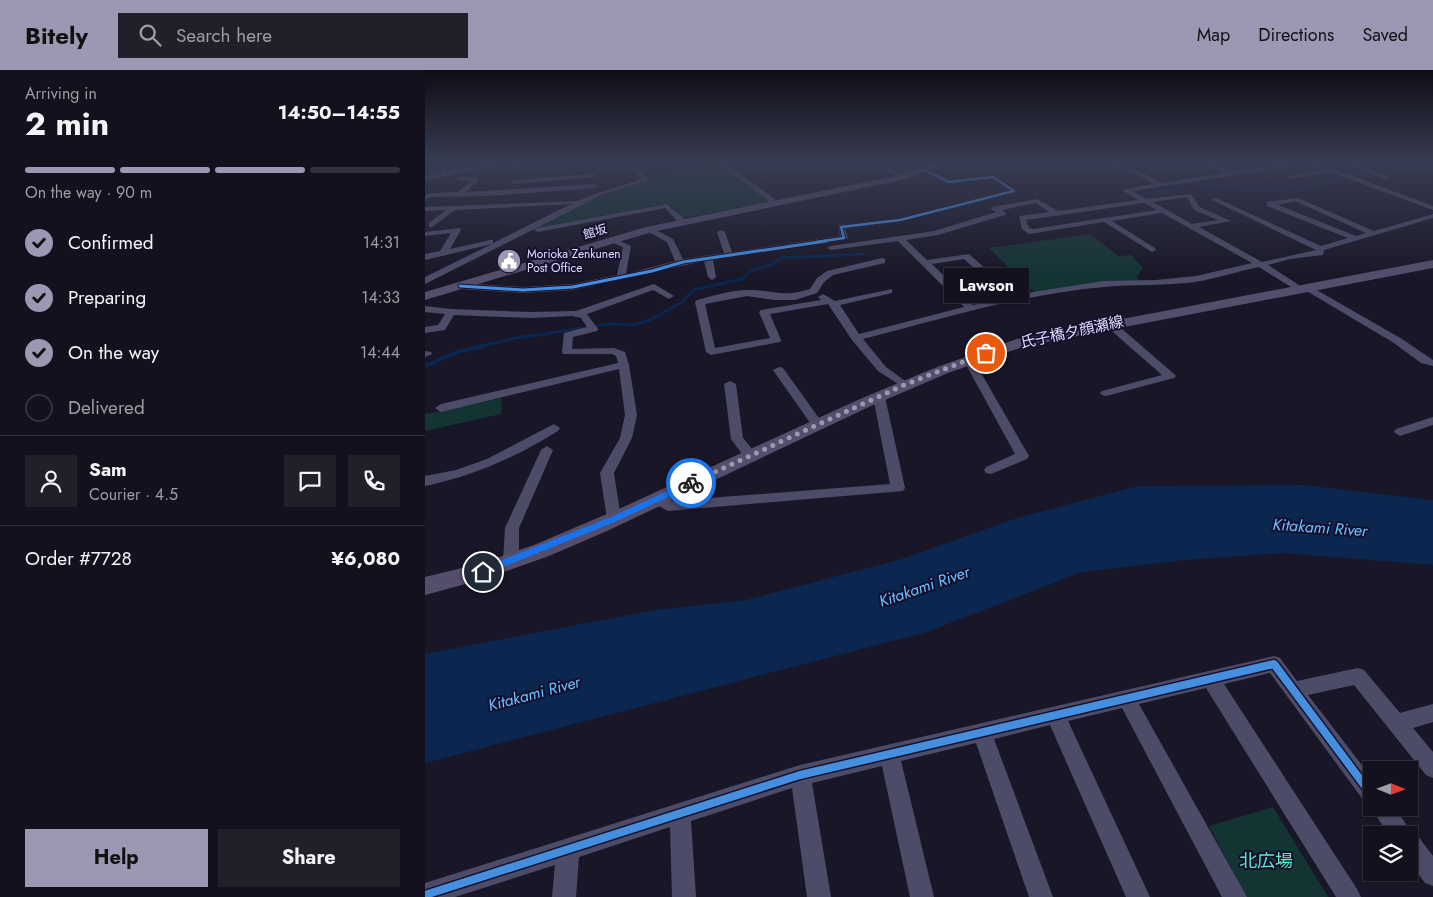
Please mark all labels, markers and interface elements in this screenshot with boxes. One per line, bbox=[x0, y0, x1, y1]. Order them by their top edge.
search box bbox=[118, 13, 468, 58]
text: Bitely bbox=[25, 18, 88, 53]
icon: search bbox=[136, 21, 164, 49]
text: Search here bbox=[176, 22, 272, 49]
text: Map bbox=[1197, 22, 1230, 48]
text: Directions bbox=[1258, 22, 1334, 48]
text: Saved bbox=[1362, 22, 1408, 48]
text: Arriving in bbox=[25, 82, 97, 105]
text: 14:50–14:55 bbox=[278, 99, 400, 126]
text: 2 min bbox=[25, 101, 109, 147]
text: On the way · 90 m bbox=[25, 181, 152, 204]
street label: 館坂 bbox=[581, 220, 609, 244]
icon: check bbox=[25, 229, 53, 257]
text: Confirmed bbox=[68, 229, 154, 256]
text: 14:31 bbox=[363, 231, 400, 254]
place label: Morioka Zenkunen Post Office bbox=[527, 245, 621, 277]
public building icon: Morioka Zenkunen Post Office bbox=[496, 248, 522, 274]
callout: Lawson bbox=[943, 268, 1029, 303]
text: Lawson bbox=[959, 274, 1014, 297]
icon: check bbox=[25, 284, 53, 312]
text: Preparing bbox=[68, 284, 146, 311]
text: 14:33 bbox=[361, 286, 400, 309]
street label: 氏子橋夕顔瀬線 bbox=[1018, 310, 1126, 354]
pin bbox=[965, 332, 1007, 374]
icon: check bbox=[25, 339, 53, 367]
text: On the way bbox=[68, 339, 159, 366]
icon: bag bbox=[972, 339, 1000, 367]
text: 14:44 bbox=[360, 341, 400, 364]
text: Delivered bbox=[68, 394, 145, 421]
button: person bbox=[25, 455, 77, 507]
button: chat bbox=[284, 455, 336, 507]
button: phone bbox=[348, 455, 400, 507]
text: Sam bbox=[89, 456, 127, 483]
courier bbox=[666, 458, 716, 508]
icon: bike bbox=[677, 469, 705, 497]
text: Courier · 4.5 bbox=[89, 483, 178, 506]
water label: Kitakami River bbox=[1272, 513, 1370, 542]
text: Order #7728 bbox=[25, 545, 132, 572]
text: ¥6,080 bbox=[331, 545, 400, 572]
pin bbox=[462, 551, 504, 593]
icon: home bbox=[469, 558, 497, 586]
water label: Kitakami River bbox=[876, 560, 974, 613]
water label: Kitakami River bbox=[485, 670, 584, 717]
north arrow bbox=[1363, 761, 1417, 816]
map controls bbox=[1363, 761, 1418, 881]
button: layers bbox=[1363, 826, 1418, 881]
button: Help bbox=[25, 829, 208, 887]
button: Share bbox=[218, 829, 400, 887]
park label: 北広場 bbox=[1239, 848, 1293, 874]

